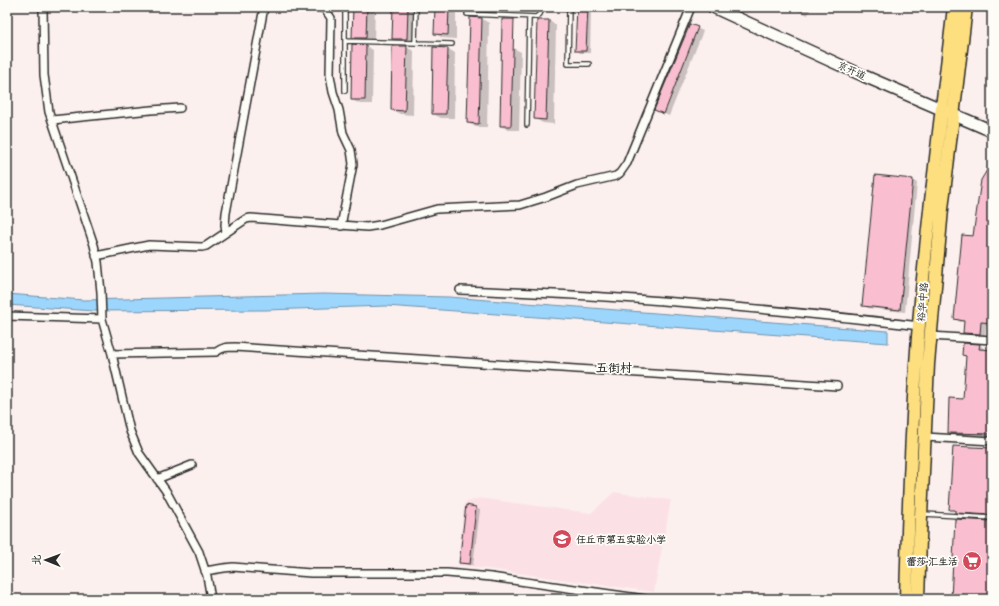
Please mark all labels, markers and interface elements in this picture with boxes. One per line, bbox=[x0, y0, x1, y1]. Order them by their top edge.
street label: 京开道 bbox=[835, 59, 868, 82]
street label: 裕华中路 bbox=[915, 282, 931, 323]
district label: 五街村 bbox=[596, 361, 632, 376]
school or university icon: 任丘市第五实验小学 bbox=[551, 528, 573, 550]
place label: 任丘市第五实验小学 bbox=[576, 534, 666, 546]
north arrow bbox=[26, 540, 66, 580]
supermarket icon: 蕾莎·汇生活 bbox=[961, 550, 983, 572]
text: 北 bbox=[30, 554, 43, 565]
place label: 蕾莎·汇生活 bbox=[906, 556, 958, 568]

